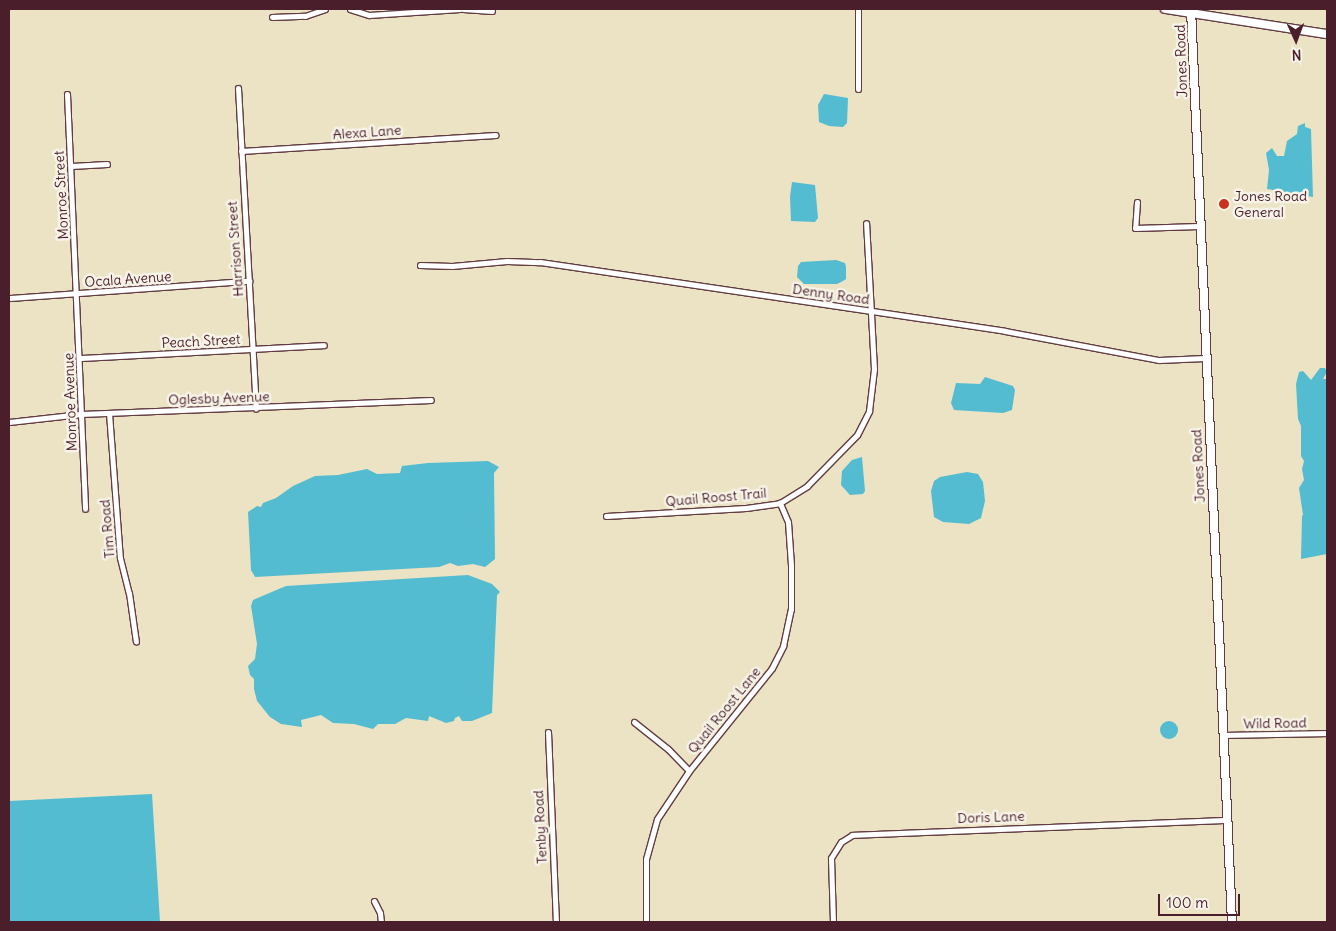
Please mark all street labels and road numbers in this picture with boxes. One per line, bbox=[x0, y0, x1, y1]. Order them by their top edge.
street label: Jones Road bbox=[1171, 24, 1191, 98]
street label: Alexa Lane bbox=[332, 121, 402, 143]
street label: Monroe Street bbox=[50, 150, 72, 240]
street label: Harrison Street bbox=[223, 201, 247, 297]
street label: Ocala Avenue bbox=[84, 268, 172, 290]
street label: Denny Road bbox=[791, 280, 871, 308]
street label: Peach Street bbox=[161, 331, 241, 351]
street label: Monroe Avenue bbox=[60, 352, 80, 452]
street label: Oglesby Avenue bbox=[168, 388, 270, 408]
street label: Jones Road bbox=[1188, 429, 1208, 503]
street label: Quail Roost Trail bbox=[665, 484, 767, 510]
street label: Tim Road bbox=[96, 499, 118, 559]
street label: Quail Roost Lane bbox=[684, 663, 764, 757]
street label: Wild Road bbox=[1243, 714, 1307, 732]
street label: Tenby Road bbox=[530, 790, 550, 864]
street label: Doris Lane bbox=[957, 807, 1025, 827]

